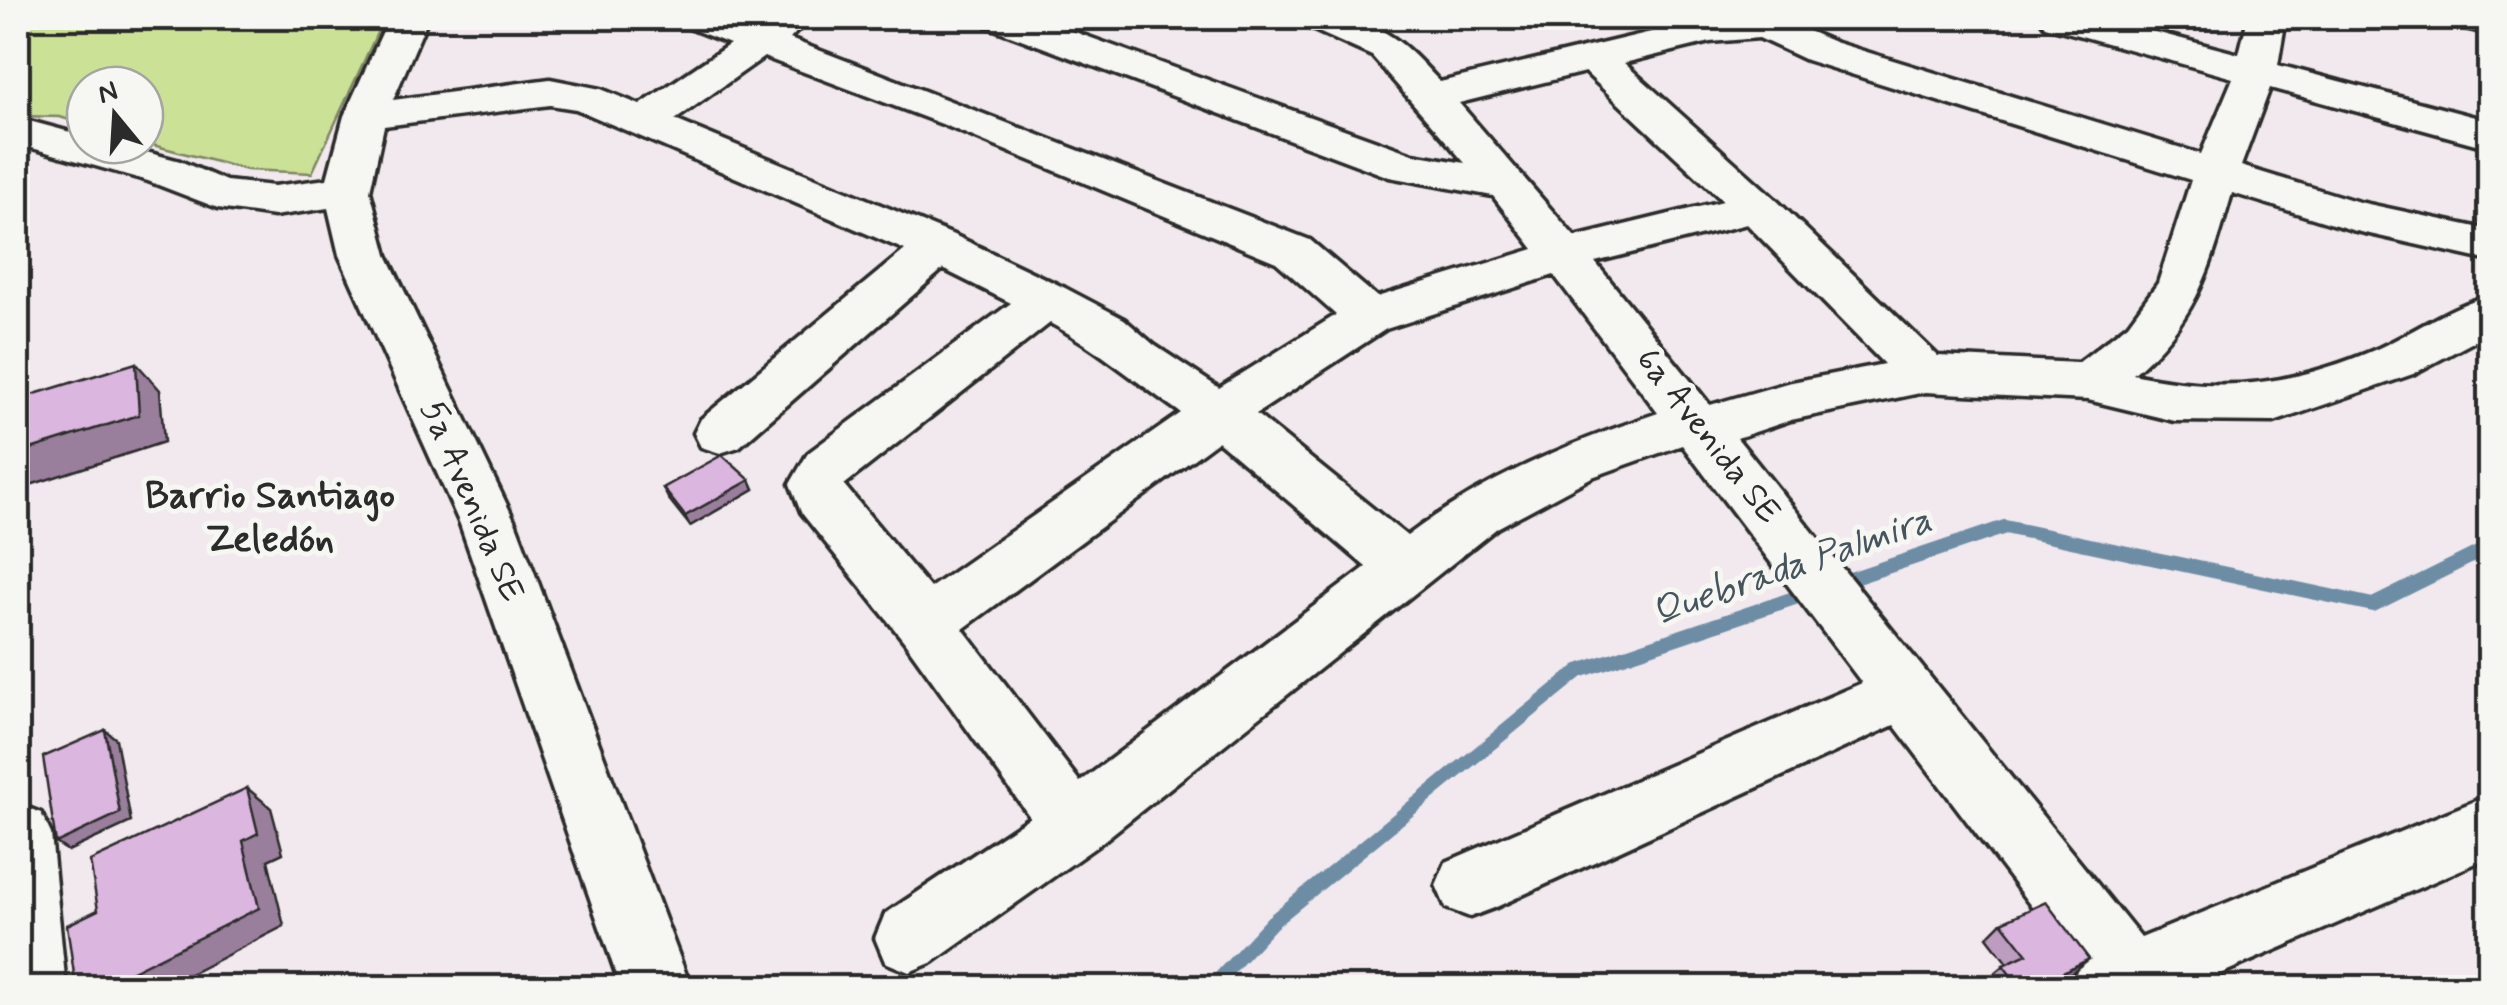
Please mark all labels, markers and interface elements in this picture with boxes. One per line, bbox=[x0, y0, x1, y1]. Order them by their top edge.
north arrow bbox=[65, 65, 165, 165]
text: N bbox=[93, 73, 123, 114]
street label: 6a Avenida SE bbox=[1625, 339, 1791, 533]
street label: 5a Avenida SE bbox=[409, 393, 535, 609]
district label: Barrio Santiago Zeledón bbox=[145, 472, 395, 565]
water label: Quebrada Palmira bbox=[1645, 496, 1939, 638]

